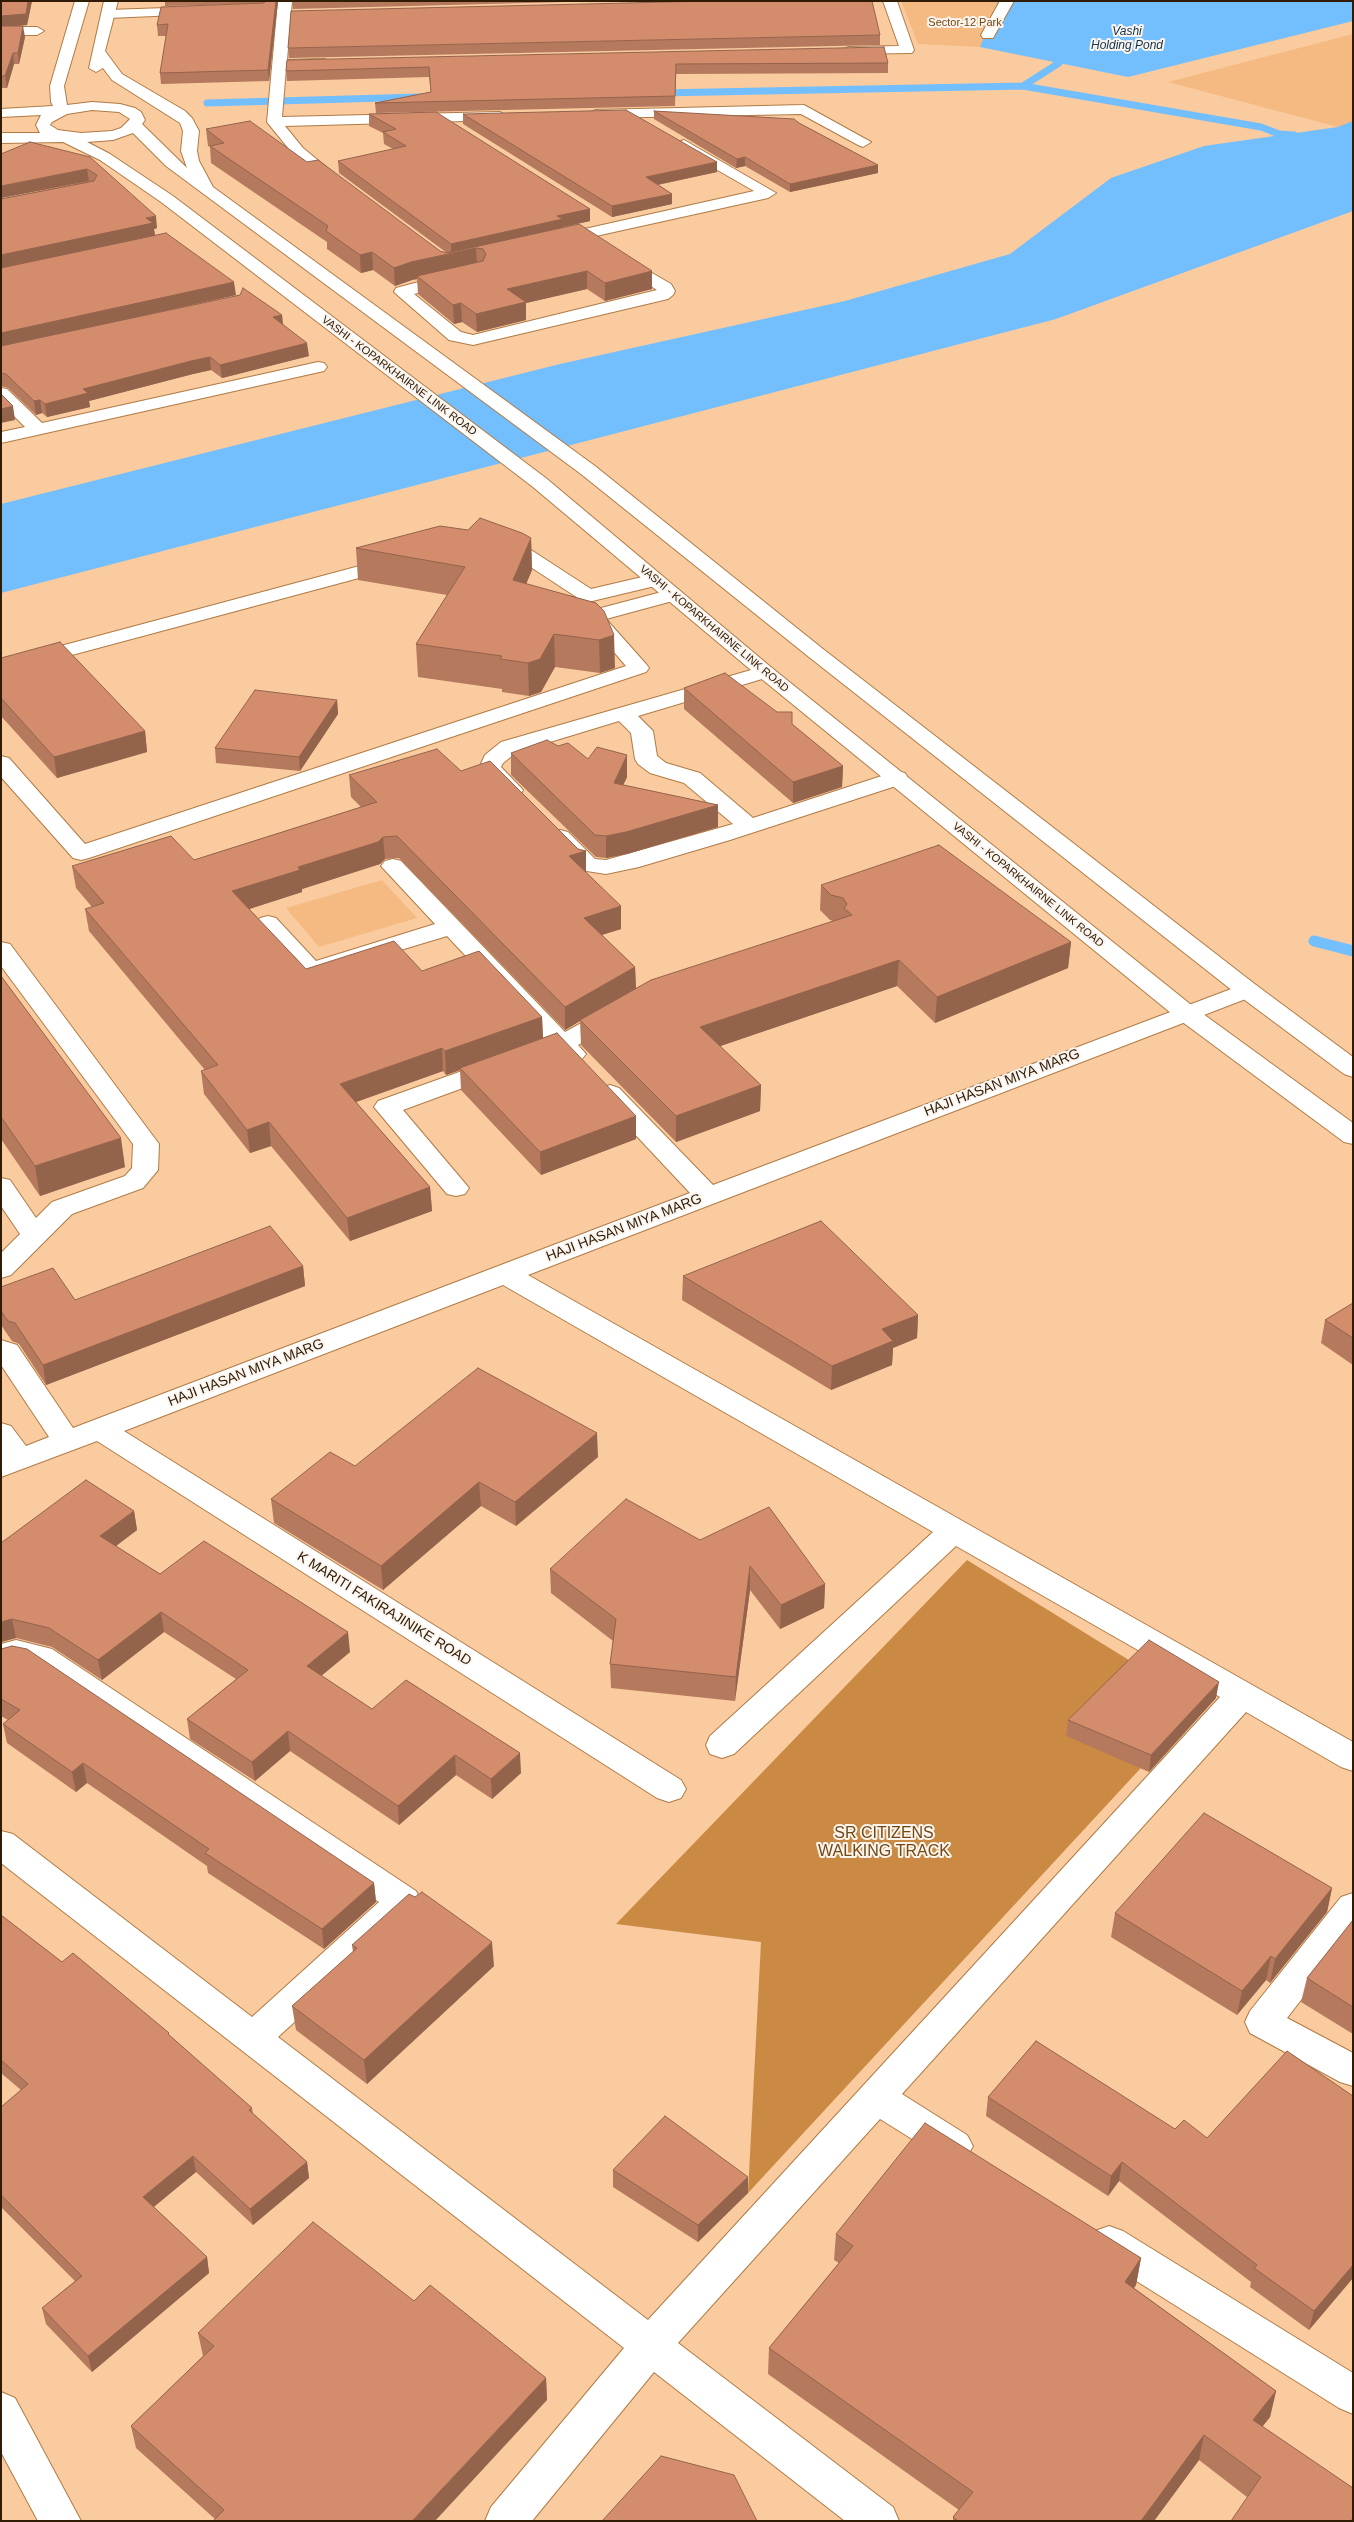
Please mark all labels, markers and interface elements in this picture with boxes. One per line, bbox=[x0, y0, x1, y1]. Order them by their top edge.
park label: Sector-12 Park bbox=[928, 16, 1002, 30]
water label: Vashi Holding Pond bbox=[1091, 25, 1163, 53]
street label: VASHI - KOPARKHAIRNE LINK ROAD bbox=[319, 313, 479, 439]
street label: VASHI - KOPARKHAIRNE LINK ROAD bbox=[637, 563, 791, 695]
street label: VASHI - KOPARKHAIRNE LINK ROAD bbox=[950, 820, 1106, 950]
street label: HAJI HASAN MIYA MARG bbox=[922, 1046, 1082, 1120]
street label: HAJI HASAN MIYA MARG bbox=[544, 1191, 704, 1265]
street label: HAJI HASAN MIYA MARG bbox=[166, 1336, 326, 1410]
street label: K MARITI FAKIRAJINIKE ROAD bbox=[294, 1548, 474, 1670]
park label: SR CITIZENS WALKING TRACK bbox=[818, 1824, 950, 1862]

